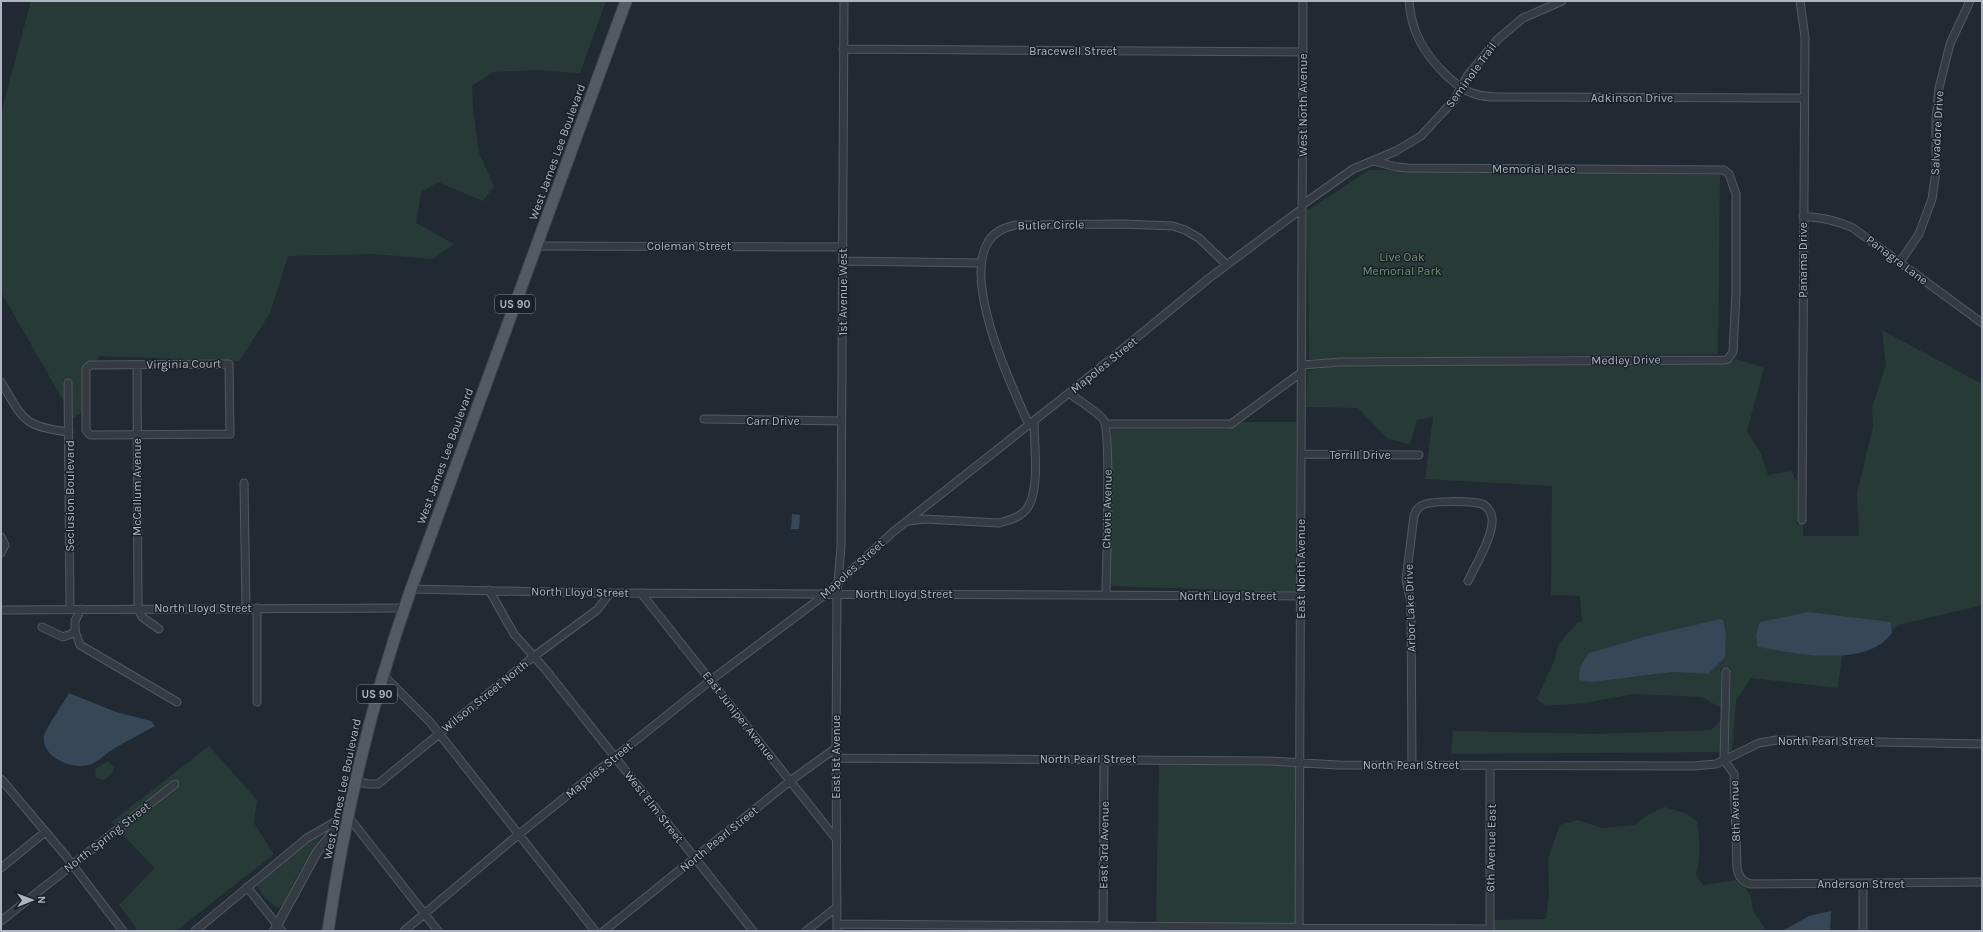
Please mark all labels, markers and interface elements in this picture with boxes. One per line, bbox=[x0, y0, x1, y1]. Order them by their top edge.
street label: Seminole Trail bbox=[1443, 40, 1499, 110]
street label: Bracewell Street bbox=[1029, 44, 1118, 58]
street label: West North Avenue bbox=[1296, 53, 1310, 157]
street label: West James Lee Boulevard bbox=[526, 82, 588, 222]
street label: Salvadore Drive bbox=[1928, 90, 1946, 176]
street label: Adkinson Drive bbox=[1591, 91, 1673, 105]
street label: Memorial Place bbox=[1492, 162, 1576, 176]
street label: Butler Circle bbox=[1017, 217, 1085, 233]
street label: Panama Drive bbox=[1796, 222, 1810, 298]
street label: Panagra Lane bbox=[1864, 232, 1930, 288]
street label: Coleman Street bbox=[647, 239, 732, 253]
street label: 1st Avenue West bbox=[836, 248, 850, 336]
park label: Live Oak Memorial Park bbox=[1362, 250, 1442, 278]
road number: US 90 bbox=[495, 295, 535, 313]
street label: Mapoles Street bbox=[1068, 333, 1141, 396]
street label: Medley Drive bbox=[1591, 352, 1661, 368]
street label: Virginia Court bbox=[146, 356, 222, 372]
street label: West James Lee Boulevard bbox=[414, 386, 476, 526]
street label: Carr Drive bbox=[746, 414, 800, 428]
street label: McCallum Avenue bbox=[130, 438, 144, 536]
street label: Seclusion Boulevard bbox=[63, 440, 77, 552]
street label: Terrill Drive bbox=[1329, 448, 1391, 462]
street label: Chavis Avenue bbox=[1099, 469, 1115, 549]
street label: East North Avenue bbox=[1294, 519, 1308, 619]
street label: Mapoles Street bbox=[817, 536, 887, 602]
street label: Arbor Lake Drive bbox=[1401, 564, 1419, 652]
street label: North Lloyd Street bbox=[531, 584, 629, 600]
street label: North Lloyd Street bbox=[855, 587, 953, 601]
street label: North Lloyd Street bbox=[1179, 589, 1277, 603]
street label: North Lloyd Street bbox=[154, 601, 252, 615]
street label: Wilson Street North bbox=[439, 657, 531, 735]
street label: East Juniper Avenue bbox=[700, 668, 778, 764]
road number: US 90 bbox=[357, 685, 397, 703]
street label: East 1st Avenue bbox=[829, 715, 843, 799]
street label: West James Lee Boulevard bbox=[320, 717, 364, 861]
street label: North Pearl Street bbox=[1778, 734, 1875, 748]
street label: Mapoles Street bbox=[563, 738, 636, 801]
street label: North Pearl Street bbox=[1040, 752, 1137, 766]
street label: North Pearl Street bbox=[1363, 758, 1460, 772]
street label: West Elm Street bbox=[622, 768, 687, 846]
street label: 8th Avenue bbox=[1727, 780, 1743, 842]
street label: North Spring Street bbox=[61, 799, 153, 875]
street label: East 3rd Avenue bbox=[1096, 801, 1112, 889]
street label: North Pearl Street bbox=[677, 803, 761, 875]
street label: 6th Avenue East bbox=[1483, 803, 1499, 892]
street label: Anderson Street bbox=[1817, 877, 1905, 891]
north arrow bbox=[12, 880, 52, 920]
text: N bbox=[35, 896, 48, 904]

